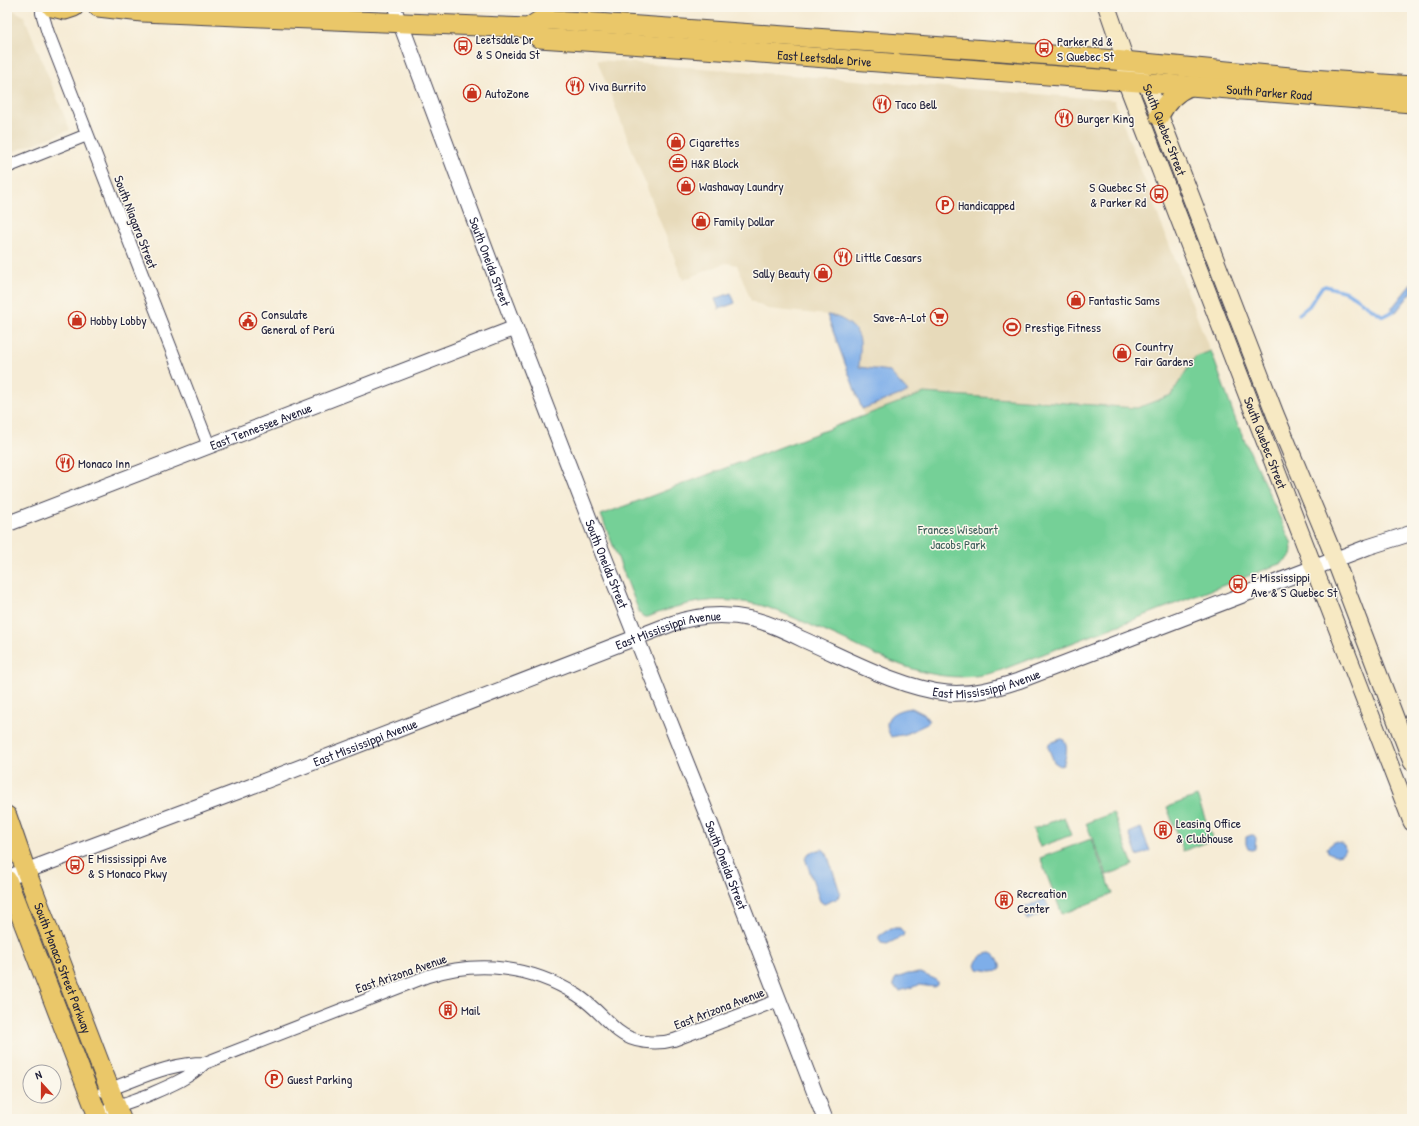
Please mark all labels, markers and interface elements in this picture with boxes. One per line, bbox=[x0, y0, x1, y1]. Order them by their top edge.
place label: Leetsdale Dr & S Oneida St bbox=[476, 30, 540, 63]
place label: Parker Rd & S Quebec St bbox=[1057, 32, 1114, 65]
bus stop icon: Leetsdale Dr & S Oneida St bbox=[453, 36, 473, 56]
bus stop icon: Parker Rd & S Quebec St bbox=[1034, 38, 1054, 58]
street label: East Leetsdale Drive bbox=[777, 45, 872, 71]
restaurant icon: Viva Burrito bbox=[565, 76, 585, 96]
place label: Viva Burrito bbox=[588, 77, 646, 95]
street label: South Parker Road bbox=[1226, 80, 1313, 104]
street label: South Quebec Street bbox=[1138, 81, 1191, 179]
shop icon: AutoZone bbox=[462, 83, 482, 103]
place label: AutoZone bbox=[485, 84, 529, 102]
restaurant icon: Taco Bell bbox=[872, 94, 892, 114]
place label: Taco Bell bbox=[895, 95, 937, 113]
restaurant icon: Burger King bbox=[1054, 108, 1074, 128]
place label: Burger King bbox=[1077, 109, 1134, 127]
shop icon: Cigarettes bbox=[666, 132, 686, 152]
place label: Cigarettes bbox=[689, 133, 739, 151]
office icon: H&R Block bbox=[668, 153, 688, 173]
place label: H&R Block bbox=[691, 154, 739, 172]
street label: South Niagara Street bbox=[110, 173, 162, 272]
shop icon: Washaway Laundry bbox=[676, 176, 696, 196]
place label: Washaway Laundry bbox=[699, 177, 784, 195]
place label: S Quebec St & Parker Rd bbox=[1089, 178, 1147, 211]
bus stop icon: S Quebec St & Parker Rd bbox=[1149, 184, 1169, 204]
parking icon: Handicapped bbox=[935, 195, 955, 215]
place label: Handicapped bbox=[958, 196, 1015, 214]
shop icon: Family Dollar bbox=[691, 211, 711, 231]
place label: Family Dollar bbox=[713, 212, 775, 230]
street label: South Oneida Street bbox=[465, 214, 515, 309]
restaurant icon: Little Caesars bbox=[833, 247, 853, 267]
place label: Little Caesars bbox=[856, 248, 922, 266]
shop icon: Sally Beauty bbox=[813, 263, 833, 283]
place label: Sally Beauty bbox=[753, 264, 811, 282]
shop icon: Fantastic Sams bbox=[1066, 290, 1086, 310]
place label: Fantastic Sams bbox=[1088, 291, 1160, 309]
place label: Consulate General of Perú bbox=[261, 305, 335, 338]
supermarket icon: Save-A-Lot bbox=[929, 307, 949, 327]
place label: Save-A-Lot bbox=[873, 308, 927, 326]
shop icon: Hobby Lobby bbox=[67, 310, 87, 330]
place label: Hobby Lobby bbox=[90, 311, 147, 329]
public building icon: Consulate General of Perú bbox=[238, 311, 258, 331]
sports icon: Prestige Fitness bbox=[1002, 317, 1022, 337]
place label: Prestige Fitness bbox=[1025, 318, 1101, 336]
place label: Country Fair Gardens bbox=[1134, 337, 1193, 370]
shop icon: Country Fair Gardens bbox=[1112, 343, 1132, 363]
street label: South Quebec Street bbox=[1240, 394, 1292, 492]
street label: East Tennessee Avenue bbox=[207, 398, 314, 454]
restaurant icon: Monaco Inn bbox=[55, 453, 75, 473]
place label: Monaco Inn bbox=[78, 454, 130, 472]
street label: South Oneida Street bbox=[581, 517, 633, 611]
park label: Frances Wisebart Jacobs Park bbox=[917, 520, 999, 553]
place label: E Mississippi Ave & S Quebec St bbox=[1251, 568, 1338, 601]
bus stop icon: E Mississippi Ave & S Quebec St bbox=[1228, 574, 1248, 594]
street label: East Mississippi Avenue bbox=[613, 607, 721, 654]
street label: East Mississippi Avenue bbox=[931, 664, 1043, 702]
street label: East Mississippi Avenue bbox=[311, 714, 420, 770]
place label: Leasing Office & Clubhouse bbox=[1176, 814, 1241, 847]
street label: South Oneida Street bbox=[701, 818, 752, 913]
building icon: Leasing Office & Clubhouse bbox=[1153, 820, 1173, 840]
place label: E Mississippi Ave & S Monaco Pkwy bbox=[88, 849, 168, 882]
bus stop icon: E Mississippi Ave & S Monaco Pkwy bbox=[65, 855, 85, 875]
place label: Recreation Center bbox=[1017, 884, 1067, 917]
building icon: Recreation Center bbox=[994, 890, 1014, 910]
street label: South Monaco Street Parkway bbox=[30, 900, 96, 1036]
street label: East Arizona Avenue bbox=[353, 949, 449, 997]
street label: East Arizona Avenue bbox=[671, 983, 767, 1033]
building icon: Mail bbox=[438, 1000, 458, 1020]
place label: Mail bbox=[461, 1001, 481, 1019]
north arrow bbox=[22, 1064, 62, 1104]
text: N bbox=[33, 1067, 44, 1082]
parking icon: Guest Parking bbox=[264, 1069, 284, 1089]
place label: Guest Parking bbox=[287, 1070, 353, 1088]

